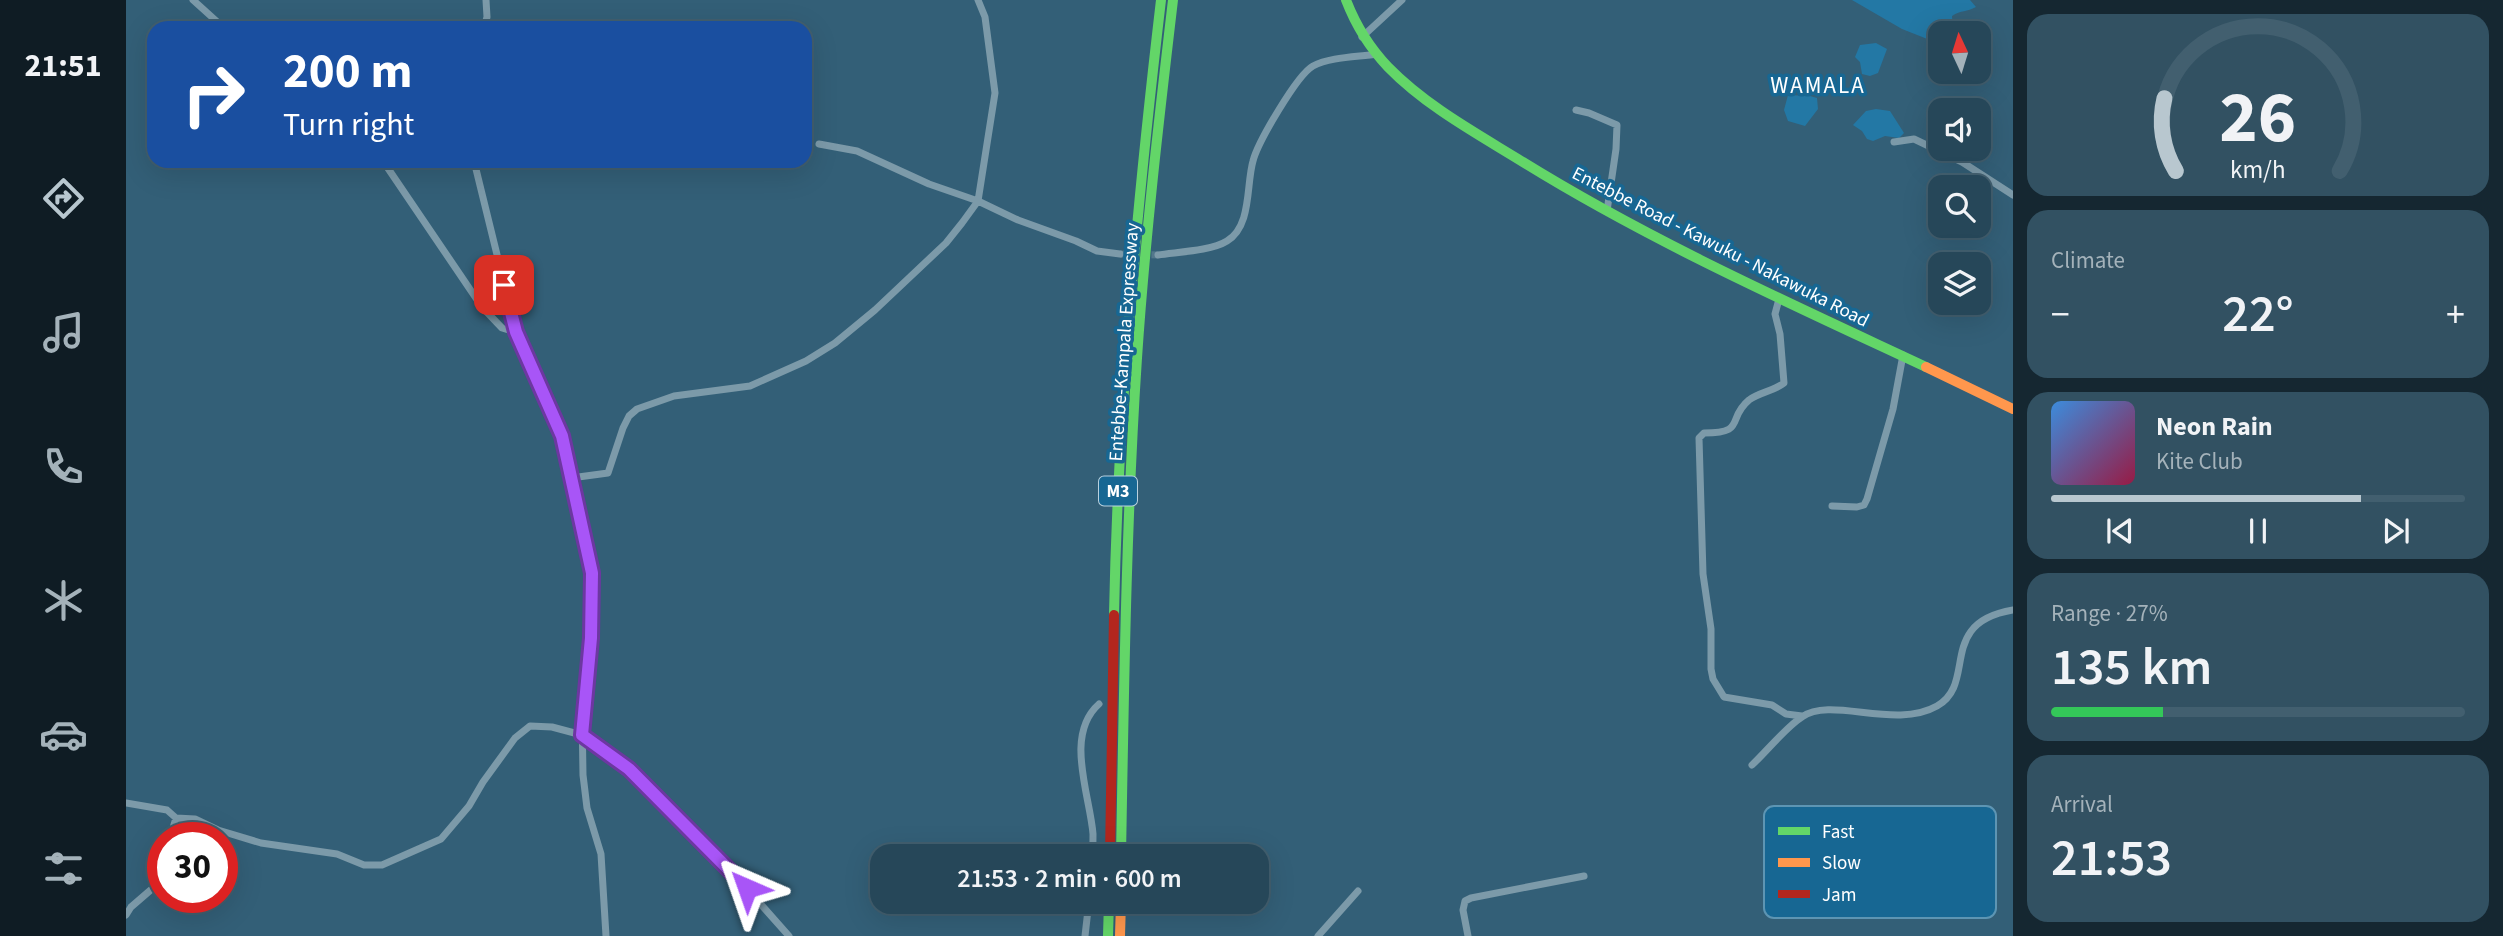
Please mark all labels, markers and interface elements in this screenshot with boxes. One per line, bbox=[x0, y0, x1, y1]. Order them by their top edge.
north arrow bbox=[1928, 21, 1992, 84]
map controls bbox=[1928, 21, 1991, 315]
text: 200 m bbox=[283, 37, 412, 107]
text: 21:51 bbox=[24, 43, 102, 89]
icon: right bbox=[168, 49, 259, 140]
text: 26 bbox=[2220, 66, 2296, 170]
district label: WAMALA bbox=[1770, 69, 1866, 102]
button: sound bbox=[1928, 98, 1991, 161]
text: Turn right bbox=[283, 102, 414, 148]
text: km/h bbox=[2230, 152, 2286, 188]
street label: Entebbe Road - Kawuku - Nakawuka Road bbox=[1567, 160, 1874, 334]
icon: directions bbox=[39, 174, 88, 223]
button: search bbox=[1928, 175, 1991, 238]
street label: Entebbe-Kampala Expressway bbox=[1103, 222, 1146, 462]
text: Climate bbox=[2051, 244, 2125, 277]
button: layers bbox=[1928, 252, 1991, 315]
pin bbox=[474, 255, 534, 315]
icon: arrive bbox=[485, 266, 523, 304]
text: 22° bbox=[2222, 278, 2294, 352]
text: − bbox=[2051, 288, 2070, 342]
text: + bbox=[2446, 288, 2465, 342]
icon: music bbox=[39, 308, 88, 357]
text: Neon Rain bbox=[2156, 408, 2273, 445]
icon: phone bbox=[39, 442, 88, 491]
text: Kite Club bbox=[2156, 445, 2243, 478]
road number: M3 bbox=[1099, 476, 1137, 505]
icon: previous bbox=[2101, 512, 2139, 550]
icon: pause bbox=[2239, 512, 2277, 550]
icon: next bbox=[2377, 512, 2415, 550]
icon: climate bbox=[39, 576, 88, 625]
text: Range · 27% bbox=[2051, 597, 2168, 630]
text: 135 km bbox=[2051, 631, 2212, 705]
icon: car bbox=[39, 710, 88, 759]
text: Arrival bbox=[2051, 788, 2113, 821]
legend bbox=[1764, 806, 1996, 918]
text: Fast bbox=[1822, 819, 1855, 846]
speed limit sign: 30 bbox=[147, 822, 238, 913]
text: 21:53 bbox=[2051, 822, 2172, 896]
icon: filters bbox=[39, 844, 88, 893]
text: Slow bbox=[1822, 850, 1861, 877]
position arrow bbox=[710, 851, 784, 925]
text: 21:53 · 2 min · 600 m bbox=[957, 860, 1182, 897]
text: Jam bbox=[1822, 882, 1856, 909]

